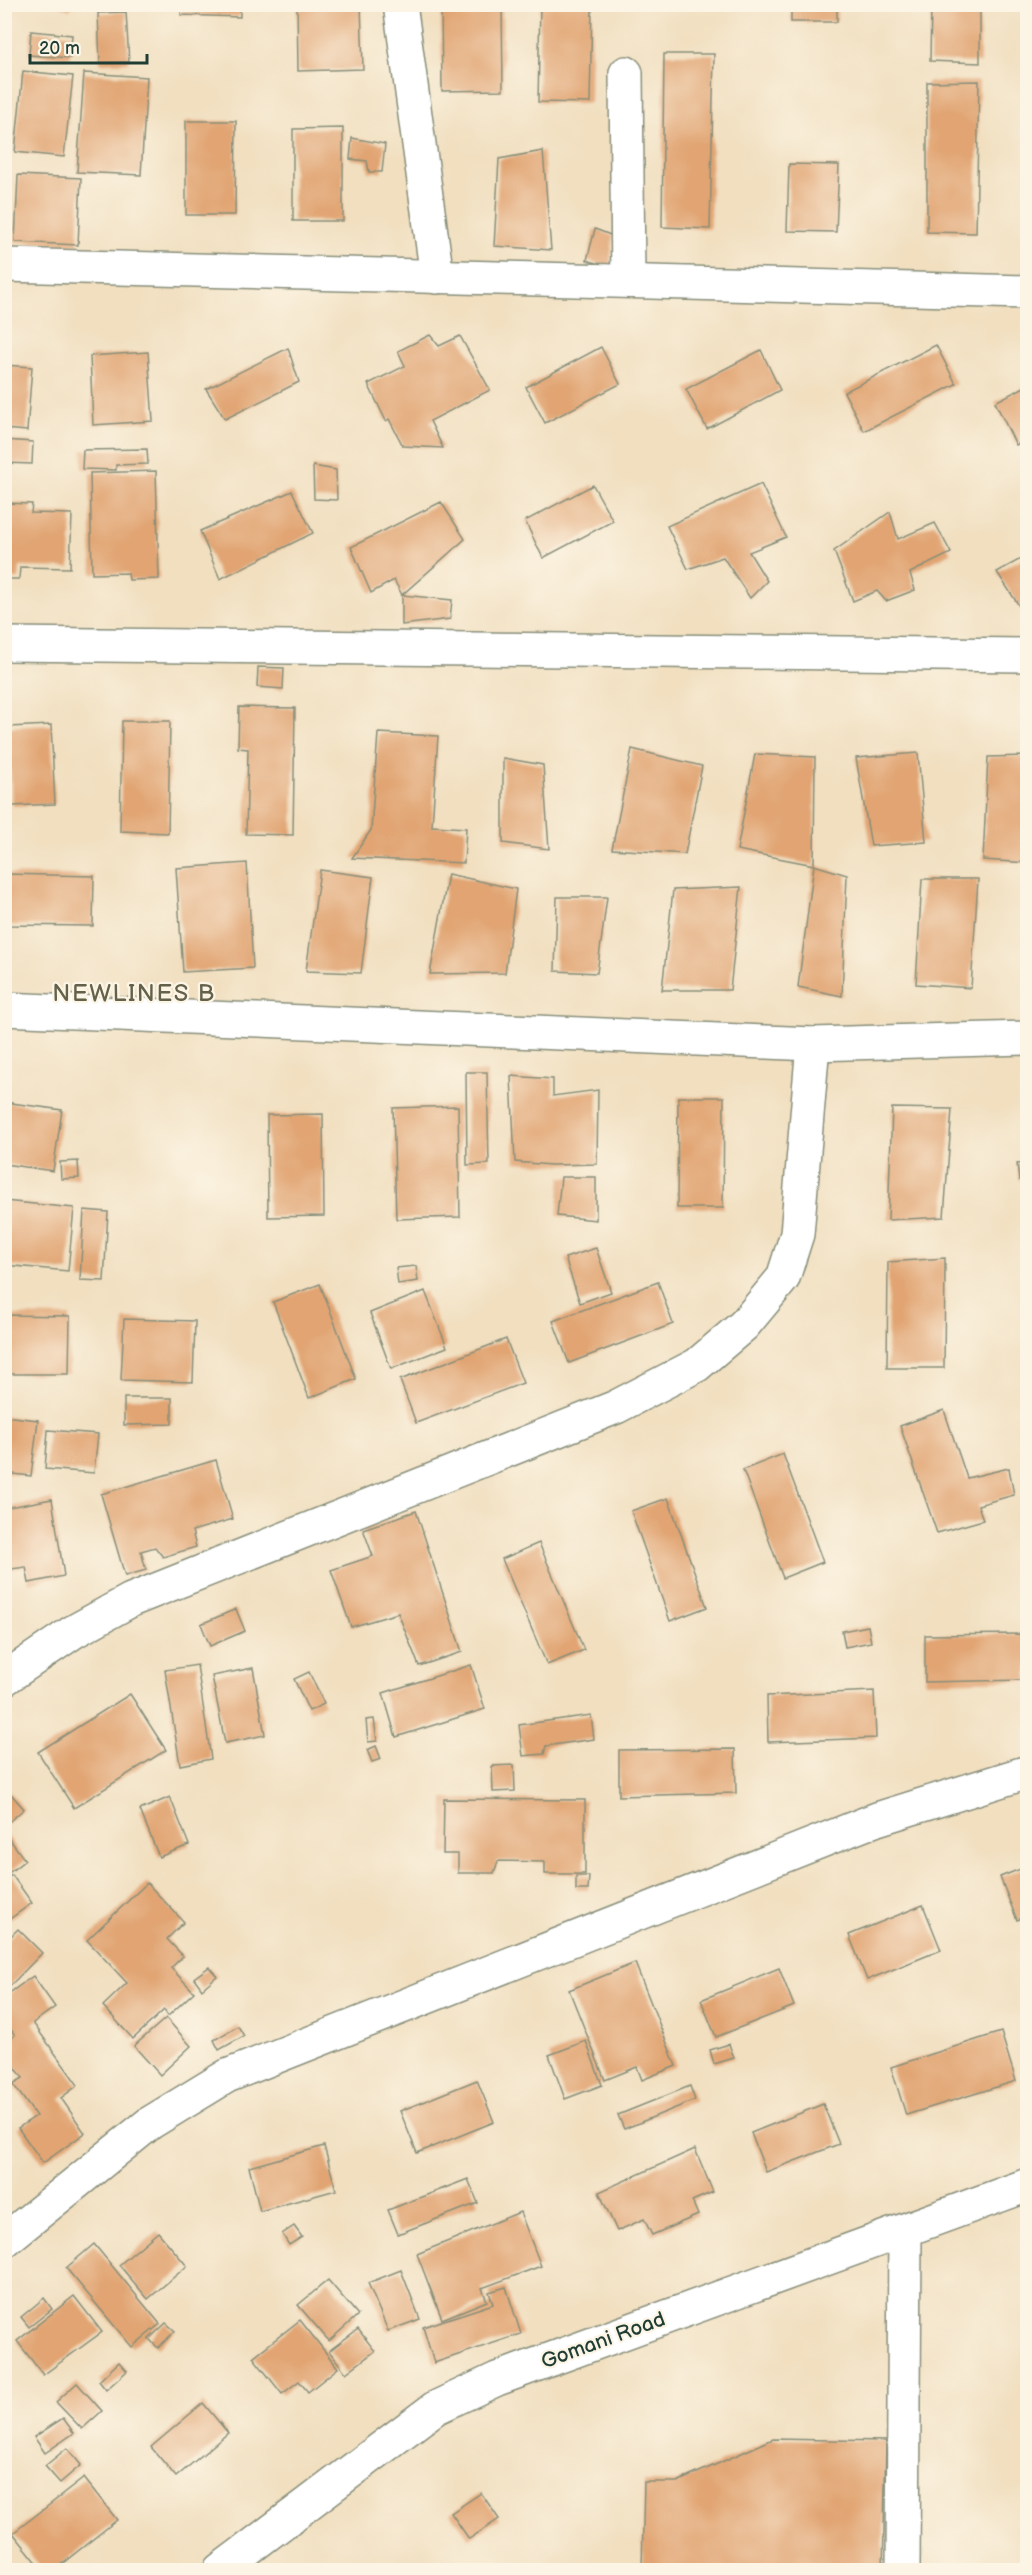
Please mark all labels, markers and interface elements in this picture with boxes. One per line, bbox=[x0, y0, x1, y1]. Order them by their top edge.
scale bar bbox=[30, 27, 147, 65]
text: 20 m bbox=[39, 38, 80, 59]
district label: NEWLINES B bbox=[52, 979, 216, 1008]
street label: Gomani Road bbox=[538, 2306, 669, 2374]

